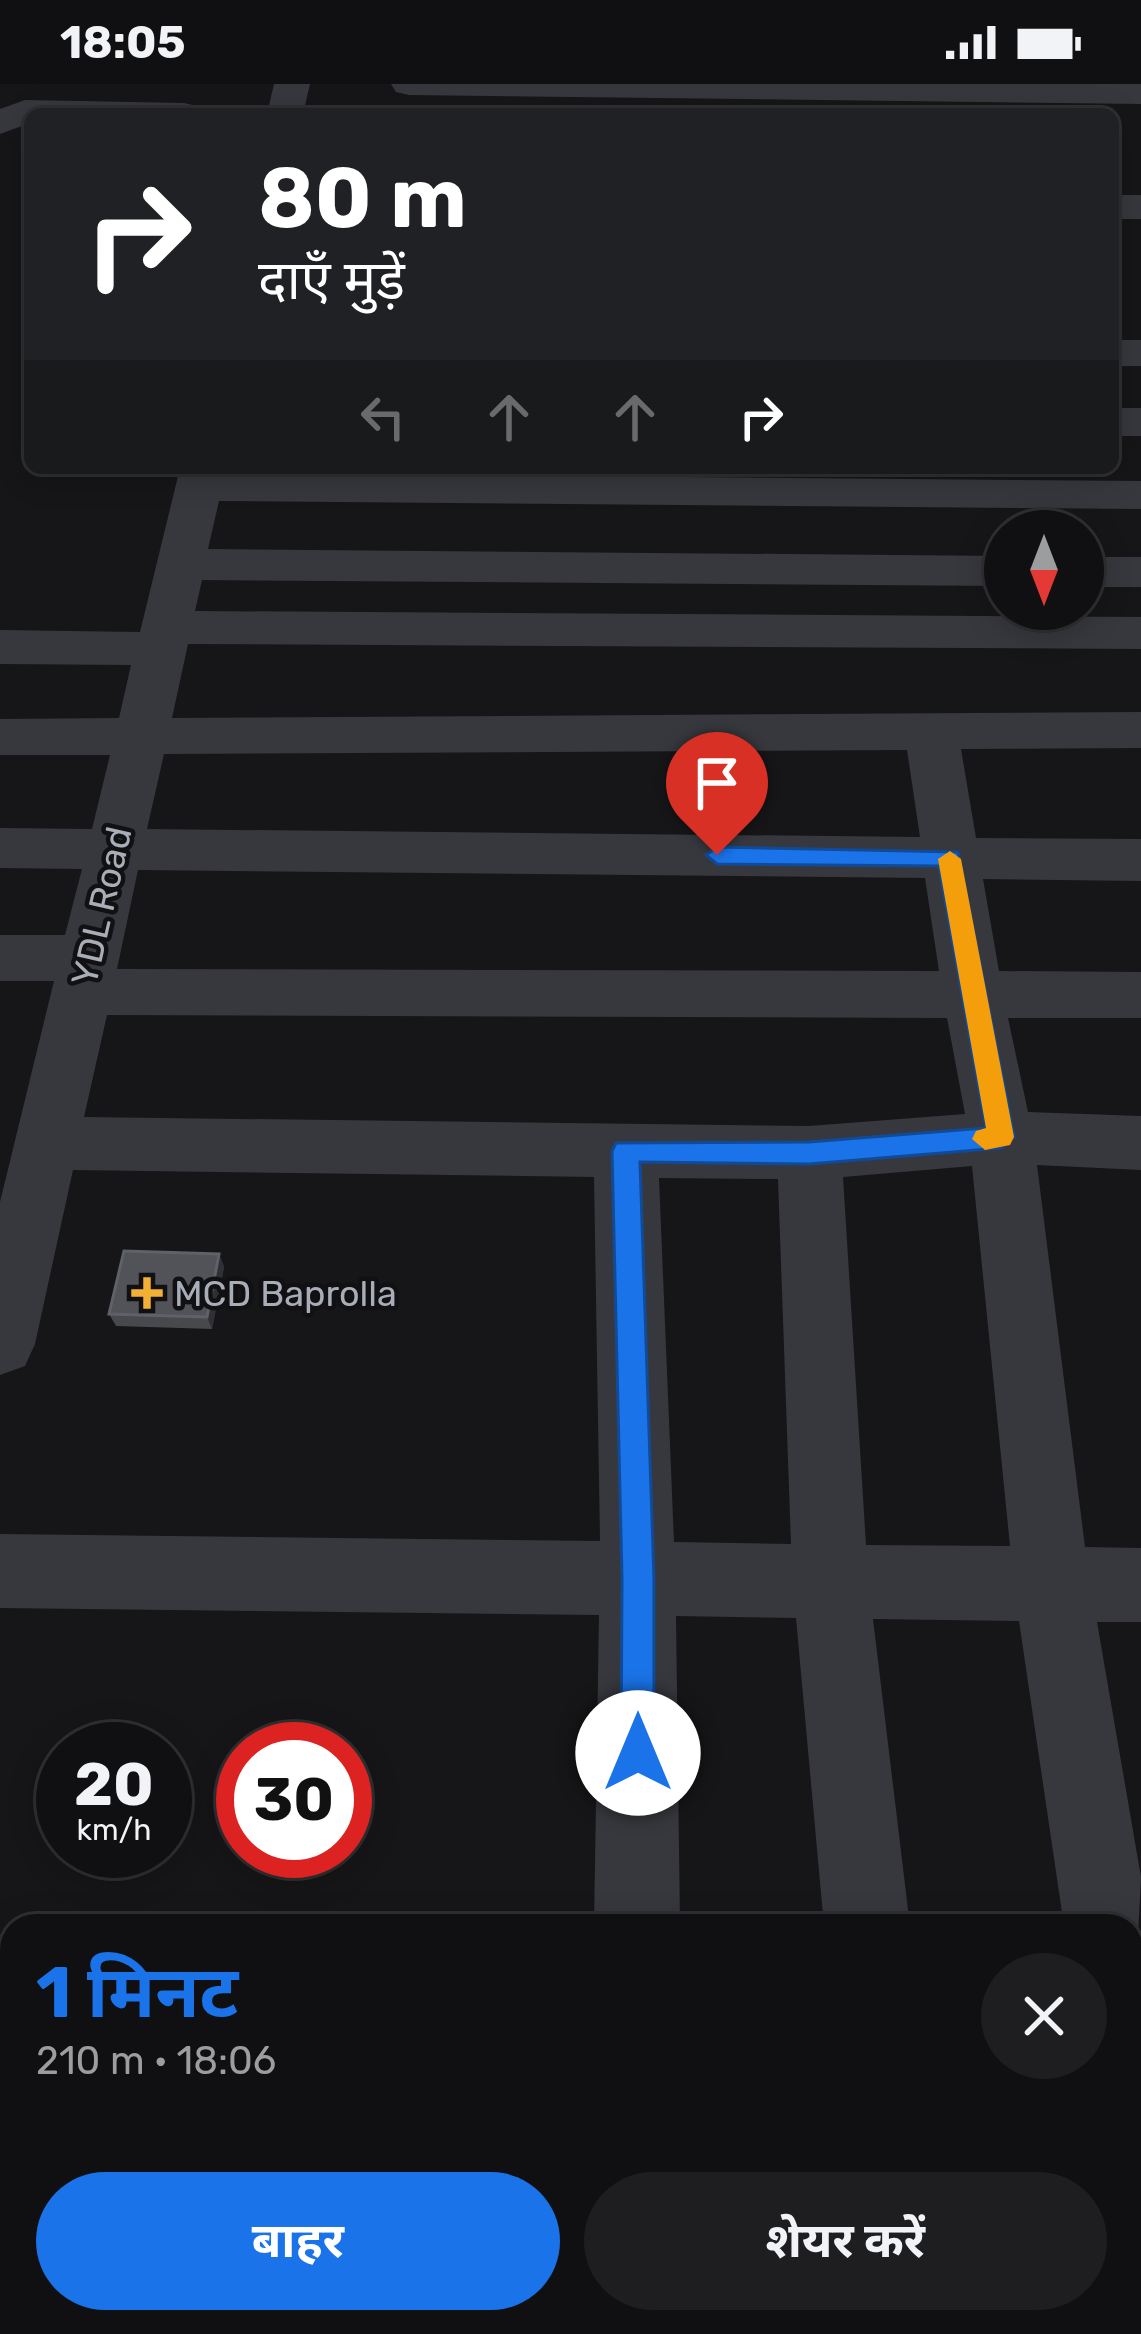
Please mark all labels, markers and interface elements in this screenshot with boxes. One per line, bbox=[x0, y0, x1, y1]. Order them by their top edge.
text: 18:05 bbox=[60, 16, 186, 69]
text: 80 m bbox=[258, 148, 467, 248]
icon: right bbox=[60, 156, 216, 312]
text: दाएँ मुड़ें bbox=[258, 249, 405, 313]
icon: left bbox=[350, 384, 416, 450]
icon: ahead bbox=[476, 384, 542, 450]
icon: ahead bbox=[602, 384, 668, 450]
icon: right bbox=[728, 384, 794, 450]
north arrow bbox=[984, 510, 1104, 630]
map controls bbox=[984, 510, 1104, 630]
pin bbox=[666, 732, 768, 855]
icon: arrive bbox=[684, 750, 750, 816]
street label: YDL Road bbox=[62, 823, 141, 990]
place label: MCD Baprolla bbox=[174, 1272, 397, 1315]
marker: MCD Baprolla bbox=[131, 1277, 163, 1309]
position arrow bbox=[575, 1690, 701, 1816]
speed limit sign: 30 bbox=[216, 1722, 372, 1878]
text: 20 bbox=[74, 1749, 154, 1820]
text: km/h bbox=[77, 1812, 151, 1848]
text: 1 मिनट bbox=[36, 1950, 238, 2035]
button: close bbox=[981, 1953, 1107, 2079]
text: 210 m · 18:06 bbox=[36, 2038, 276, 2084]
button: बाहर bbox=[36, 2172, 560, 2310]
button: शेयर करें bbox=[584, 2172, 1107, 2310]

